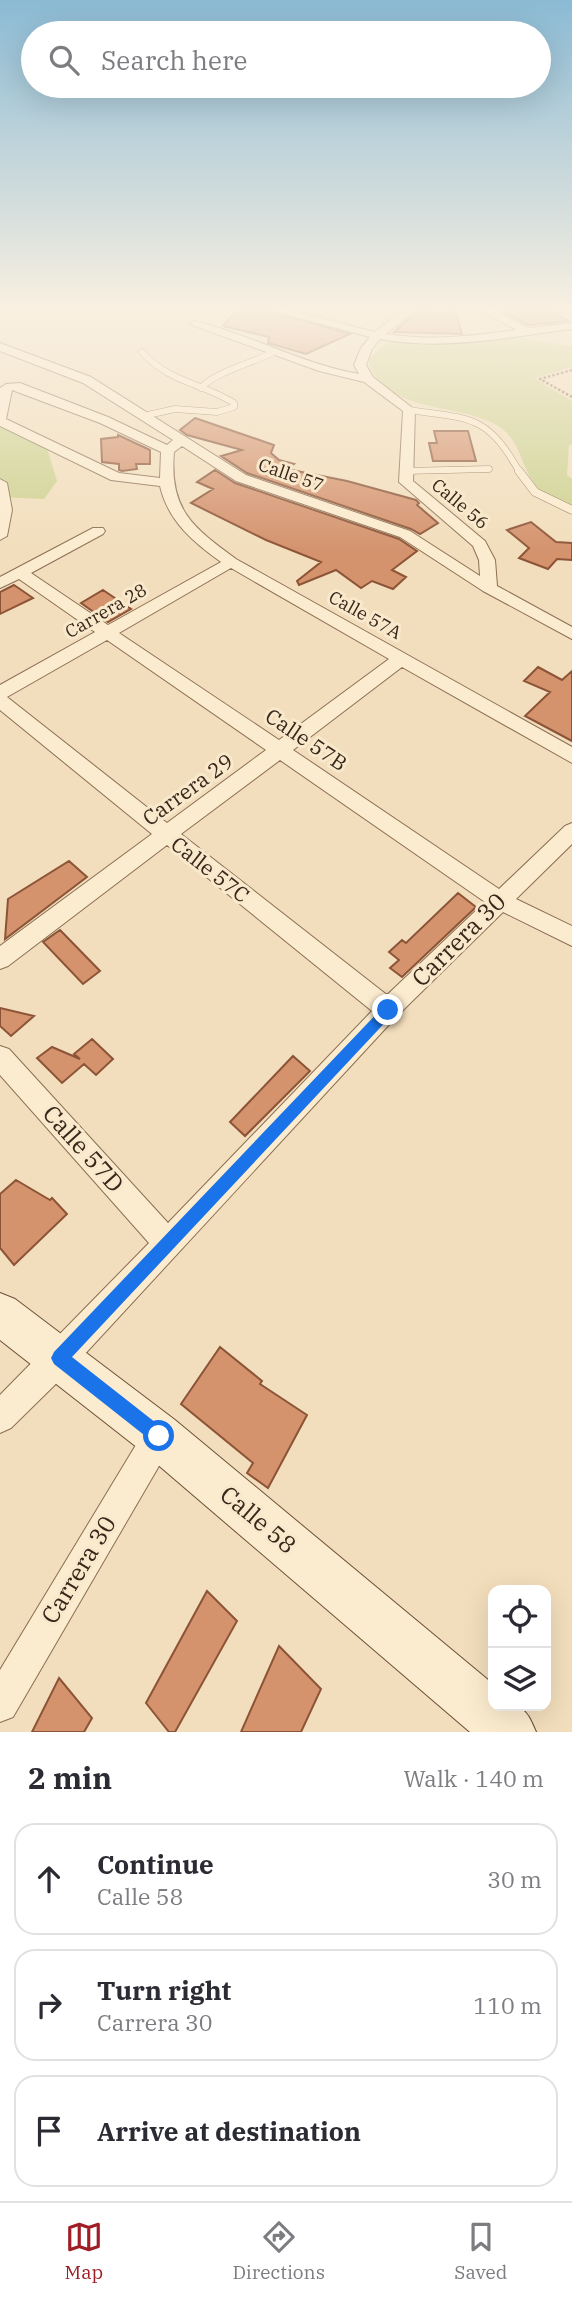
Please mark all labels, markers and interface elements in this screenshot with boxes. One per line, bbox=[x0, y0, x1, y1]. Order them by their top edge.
search box bbox=[21, 21, 551, 98]
icon: search bbox=[45, 41, 83, 79]
text: Search here bbox=[101, 43, 247, 77]
street label: Calle 57 bbox=[255, 453, 327, 496]
street label: Calle 56 bbox=[427, 473, 494, 534]
street label: Carrera 28 bbox=[61, 578, 151, 643]
street label: Calle 57A bbox=[325, 585, 406, 644]
street label: Calle 57B bbox=[260, 702, 353, 777]
street label: Carrera 29 bbox=[136, 747, 238, 832]
street label: Calle 57C bbox=[166, 830, 256, 909]
street label: Carrera 30 bbox=[404, 885, 512, 993]
route end bbox=[372, 994, 403, 1025]
street label: Calle 57D bbox=[36, 1098, 131, 1199]
route start bbox=[143, 1420, 174, 1451]
street label: Calle 58 bbox=[214, 1478, 303, 1560]
street label: Carrera 30 bbox=[33, 1510, 123, 1629]
map controls bbox=[488, 1585, 551, 1711]
button: locate bbox=[488, 1585, 551, 1648]
button: layers bbox=[488, 1648, 551, 1711]
text: 2 min bbox=[28, 1758, 112, 1797]
text: Walk · 140 m bbox=[403, 1763, 544, 1793]
text: Continue bbox=[97, 1847, 214, 1881]
icon: ahead bbox=[30, 1860, 68, 1898]
text: 30 m bbox=[487, 1864, 542, 1894]
text: Calle 58 bbox=[97, 1881, 183, 1911]
text: Turn right bbox=[97, 1973, 231, 2007]
icon: right bbox=[30, 1986, 68, 2024]
text: 110 m bbox=[473, 1990, 542, 2020]
text: Carrera 30 bbox=[97, 2007, 213, 2037]
icon: arrive bbox=[30, 2112, 68, 2150]
text: Arrive at destination bbox=[97, 2114, 361, 2148]
tab: Map bbox=[65, 2218, 103, 2284]
tab: Directions bbox=[232, 2218, 325, 2284]
tab: Saved bbox=[454, 2218, 507, 2284]

